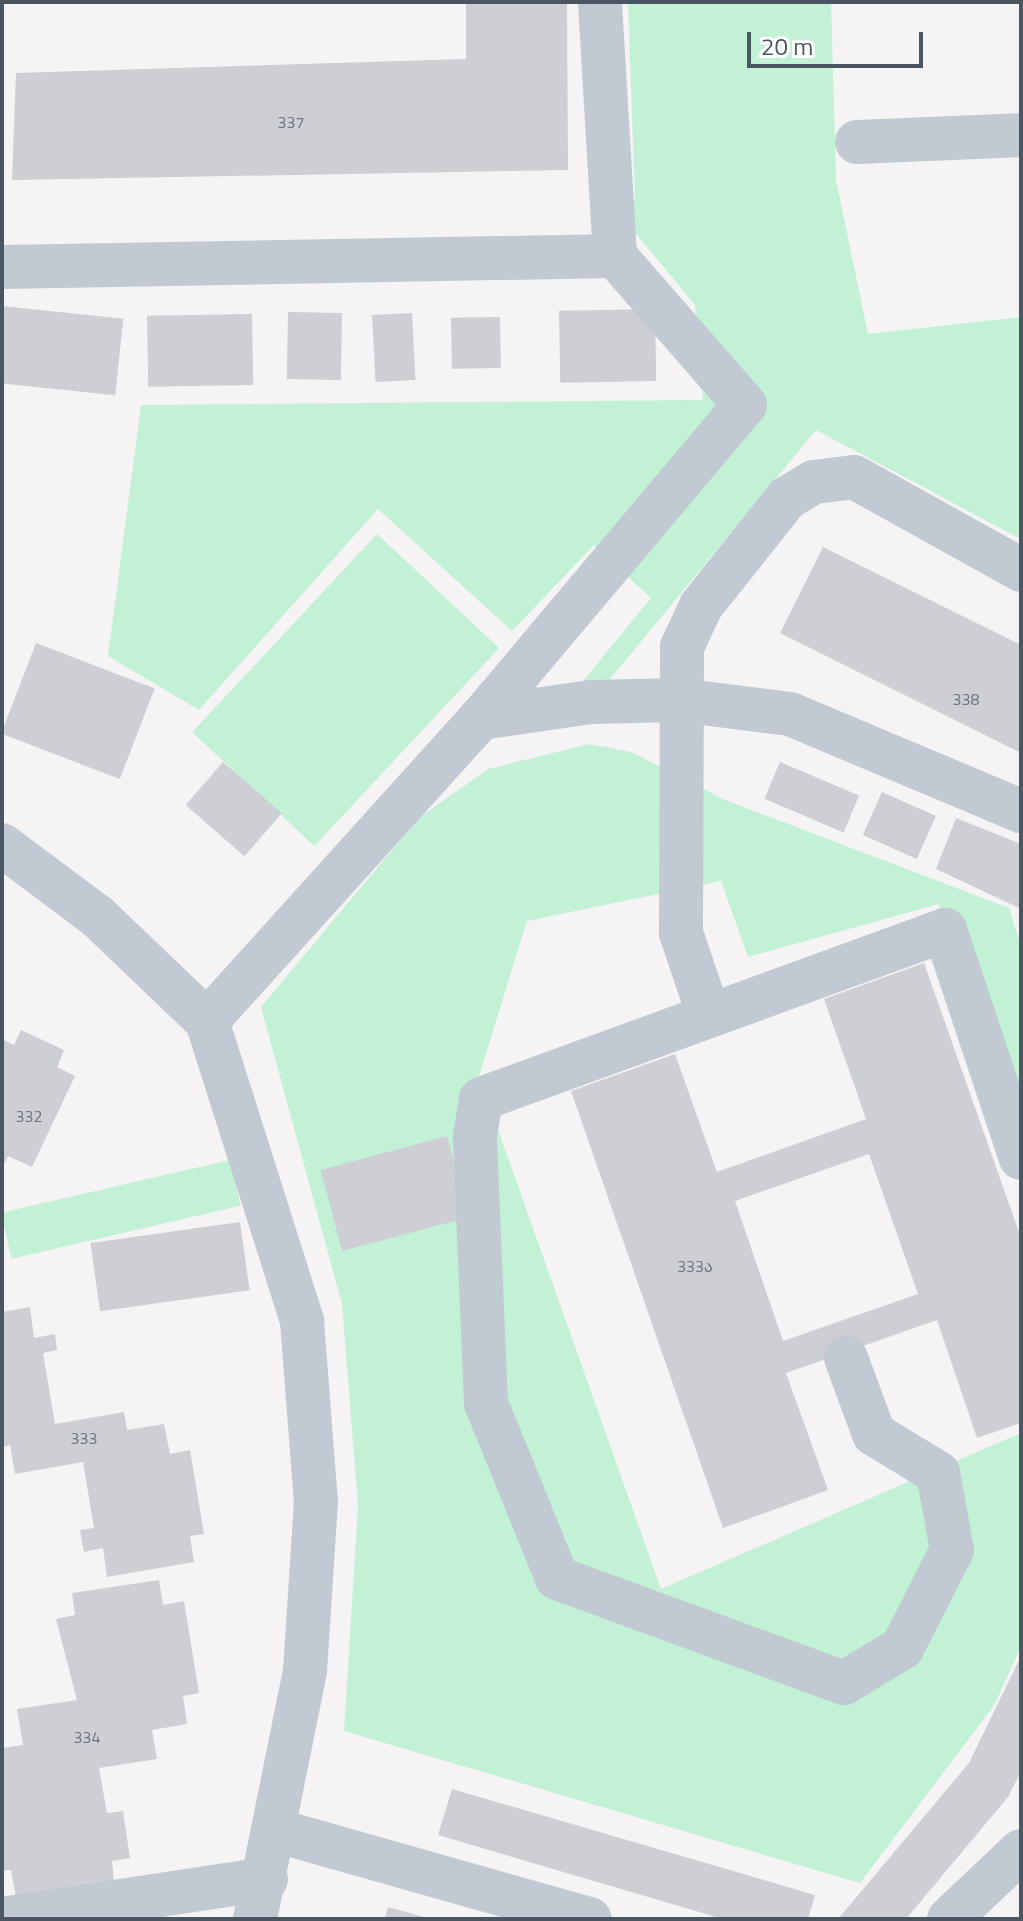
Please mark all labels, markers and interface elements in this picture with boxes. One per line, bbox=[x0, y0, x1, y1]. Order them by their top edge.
scale bar bbox=[751, 16, 927, 66]
text: 20 m bbox=[761, 28, 813, 64]
house number: 337 bbox=[278, 112, 304, 132]
house number: 338 bbox=[953, 689, 979, 709]
house number: 332 bbox=[16, 1106, 42, 1126]
house number: 333ა bbox=[677, 1256, 713, 1276]
house number: 333 bbox=[71, 1428, 97, 1448]
house number: 334 bbox=[74, 1727, 100, 1747]

